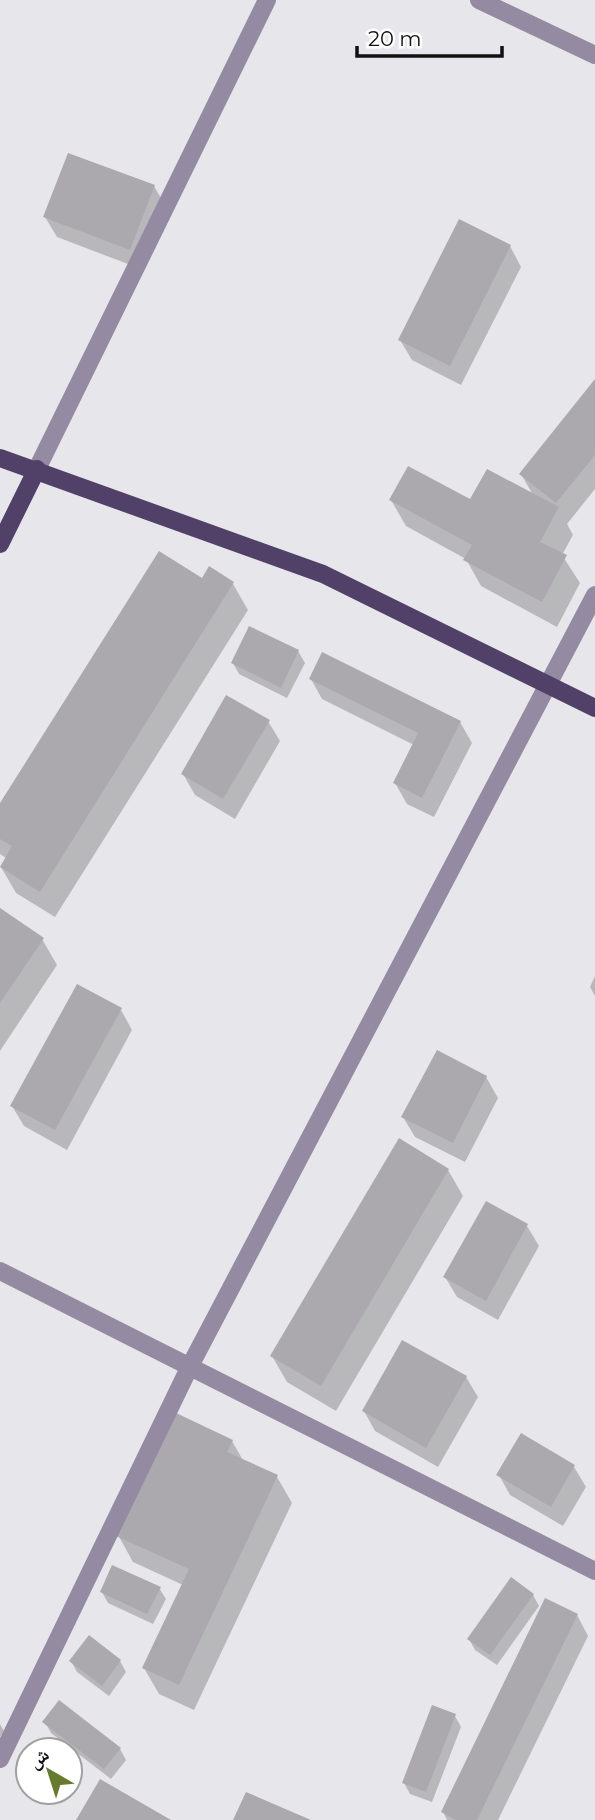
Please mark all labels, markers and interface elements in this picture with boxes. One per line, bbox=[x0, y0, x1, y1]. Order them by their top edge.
scale bar bbox=[357, 14, 502, 58]
text: 20 m bbox=[368, 26, 422, 51]
north arrow bbox=[14, 1736, 84, 1806]
text: ش bbox=[24, 1743, 54, 1773]

